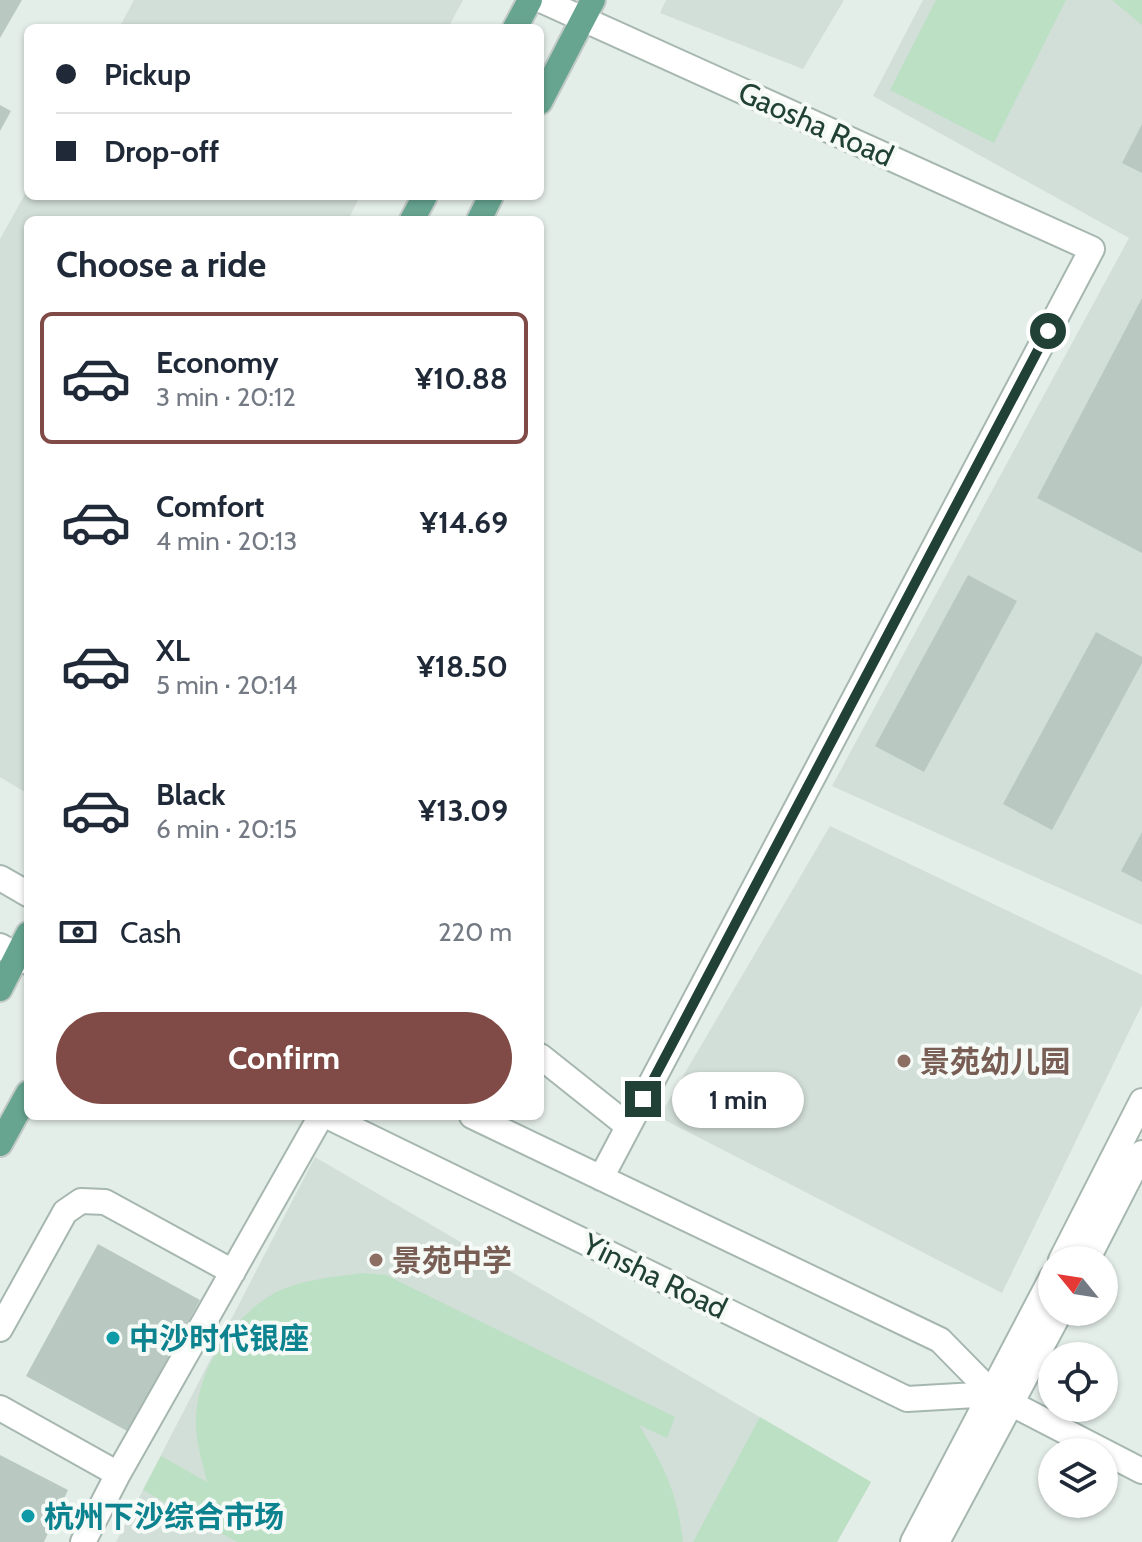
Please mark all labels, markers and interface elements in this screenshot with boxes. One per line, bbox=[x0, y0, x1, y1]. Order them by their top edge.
text: Pickup bbox=[104, 56, 191, 93]
street label: Gaosha Road bbox=[733, 73, 899, 175]
text: Drop-off bbox=[104, 133, 219, 170]
text: Choose a ride bbox=[56, 242, 266, 286]
route start bbox=[1030, 313, 1066, 349]
icon: car bbox=[60, 342, 132, 414]
text: Economy bbox=[156, 344, 279, 381]
text: ¥10.88 bbox=[415, 360, 508, 397]
text: 3 min · 20:12 bbox=[156, 381, 296, 413]
icon: car bbox=[60, 486, 132, 558]
text: Comfort bbox=[156, 488, 264, 525]
text: ¥14.69 bbox=[420, 504, 508, 541]
text: 4 min · 20:13 bbox=[156, 525, 297, 557]
icon: car bbox=[60, 630, 132, 702]
text: XL bbox=[156, 632, 190, 669]
text: ¥18.50 bbox=[417, 648, 508, 685]
text: 5 min · 20:14 bbox=[156, 669, 297, 701]
icon: car bbox=[60, 774, 132, 846]
text: Black bbox=[156, 776, 226, 813]
text: ¥13.09 bbox=[418, 792, 508, 829]
text: 6 min · 20:15 bbox=[156, 813, 297, 845]
icon: cash bbox=[56, 910, 100, 954]
text: Cash bbox=[120, 914, 182, 951]
text: 220 m bbox=[438, 916, 512, 948]
button: Confirm bbox=[56, 1012, 512, 1104]
place label: 景苑幼儿园 bbox=[920, 1043, 1070, 1080]
marker: 景苑幼儿园 bbox=[895, 1052, 913, 1070]
callout: 1 min bbox=[671, 1071, 803, 1127]
route end bbox=[625, 1081, 661, 1117]
text: 1 min bbox=[709, 1084, 767, 1116]
street label: Yinsha Road bbox=[576, 1225, 733, 1327]
place label: 景苑中学 bbox=[392, 1242, 512, 1279]
north arrow bbox=[1038, 1246, 1118, 1326]
map controls bbox=[1038, 1246, 1118, 1518]
marker: 景苑中学 bbox=[367, 1251, 385, 1269]
place label: 中沙时代银座 bbox=[129, 1320, 309, 1357]
marker: 中沙时代银座 bbox=[104, 1329, 122, 1347]
button: locate bbox=[1038, 1342, 1118, 1422]
button: layers bbox=[1038, 1438, 1118, 1518]
place label: 杭州下沙综合市场 bbox=[44, 1498, 284, 1535]
marker: 杭州下沙综合市场 bbox=[19, 1507, 37, 1525]

